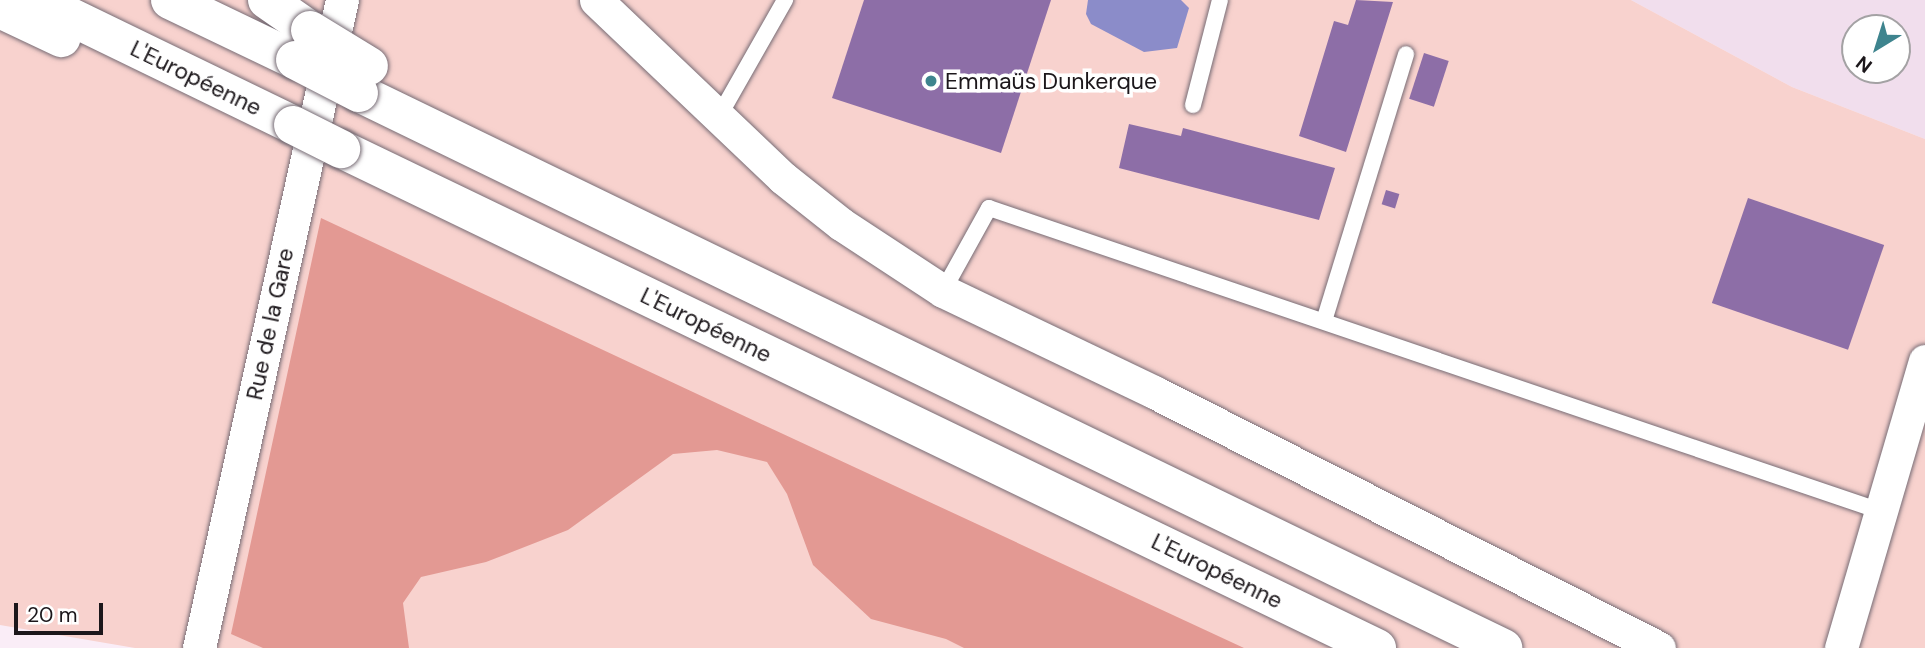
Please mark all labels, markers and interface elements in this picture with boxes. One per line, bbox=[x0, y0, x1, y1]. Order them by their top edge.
north arrow bbox=[1841, 14, 1911, 84]
street label: L'Européenne bbox=[126, 34, 266, 122]
text: N bbox=[1851, 50, 1877, 78]
place label: Emmaüs Dunkerque bbox=[945, 67, 1157, 95]
marker: Emmaüs Dunkerque bbox=[923, 73, 939, 89]
street label: Rue de la Gare bbox=[240, 246, 300, 402]
street label: L'Européenne bbox=[636, 281, 776, 369]
street label: L'Européenne bbox=[1147, 527, 1287, 615]
scale bar bbox=[18, 588, 107, 632]
text: 20 m bbox=[27, 601, 78, 629]

